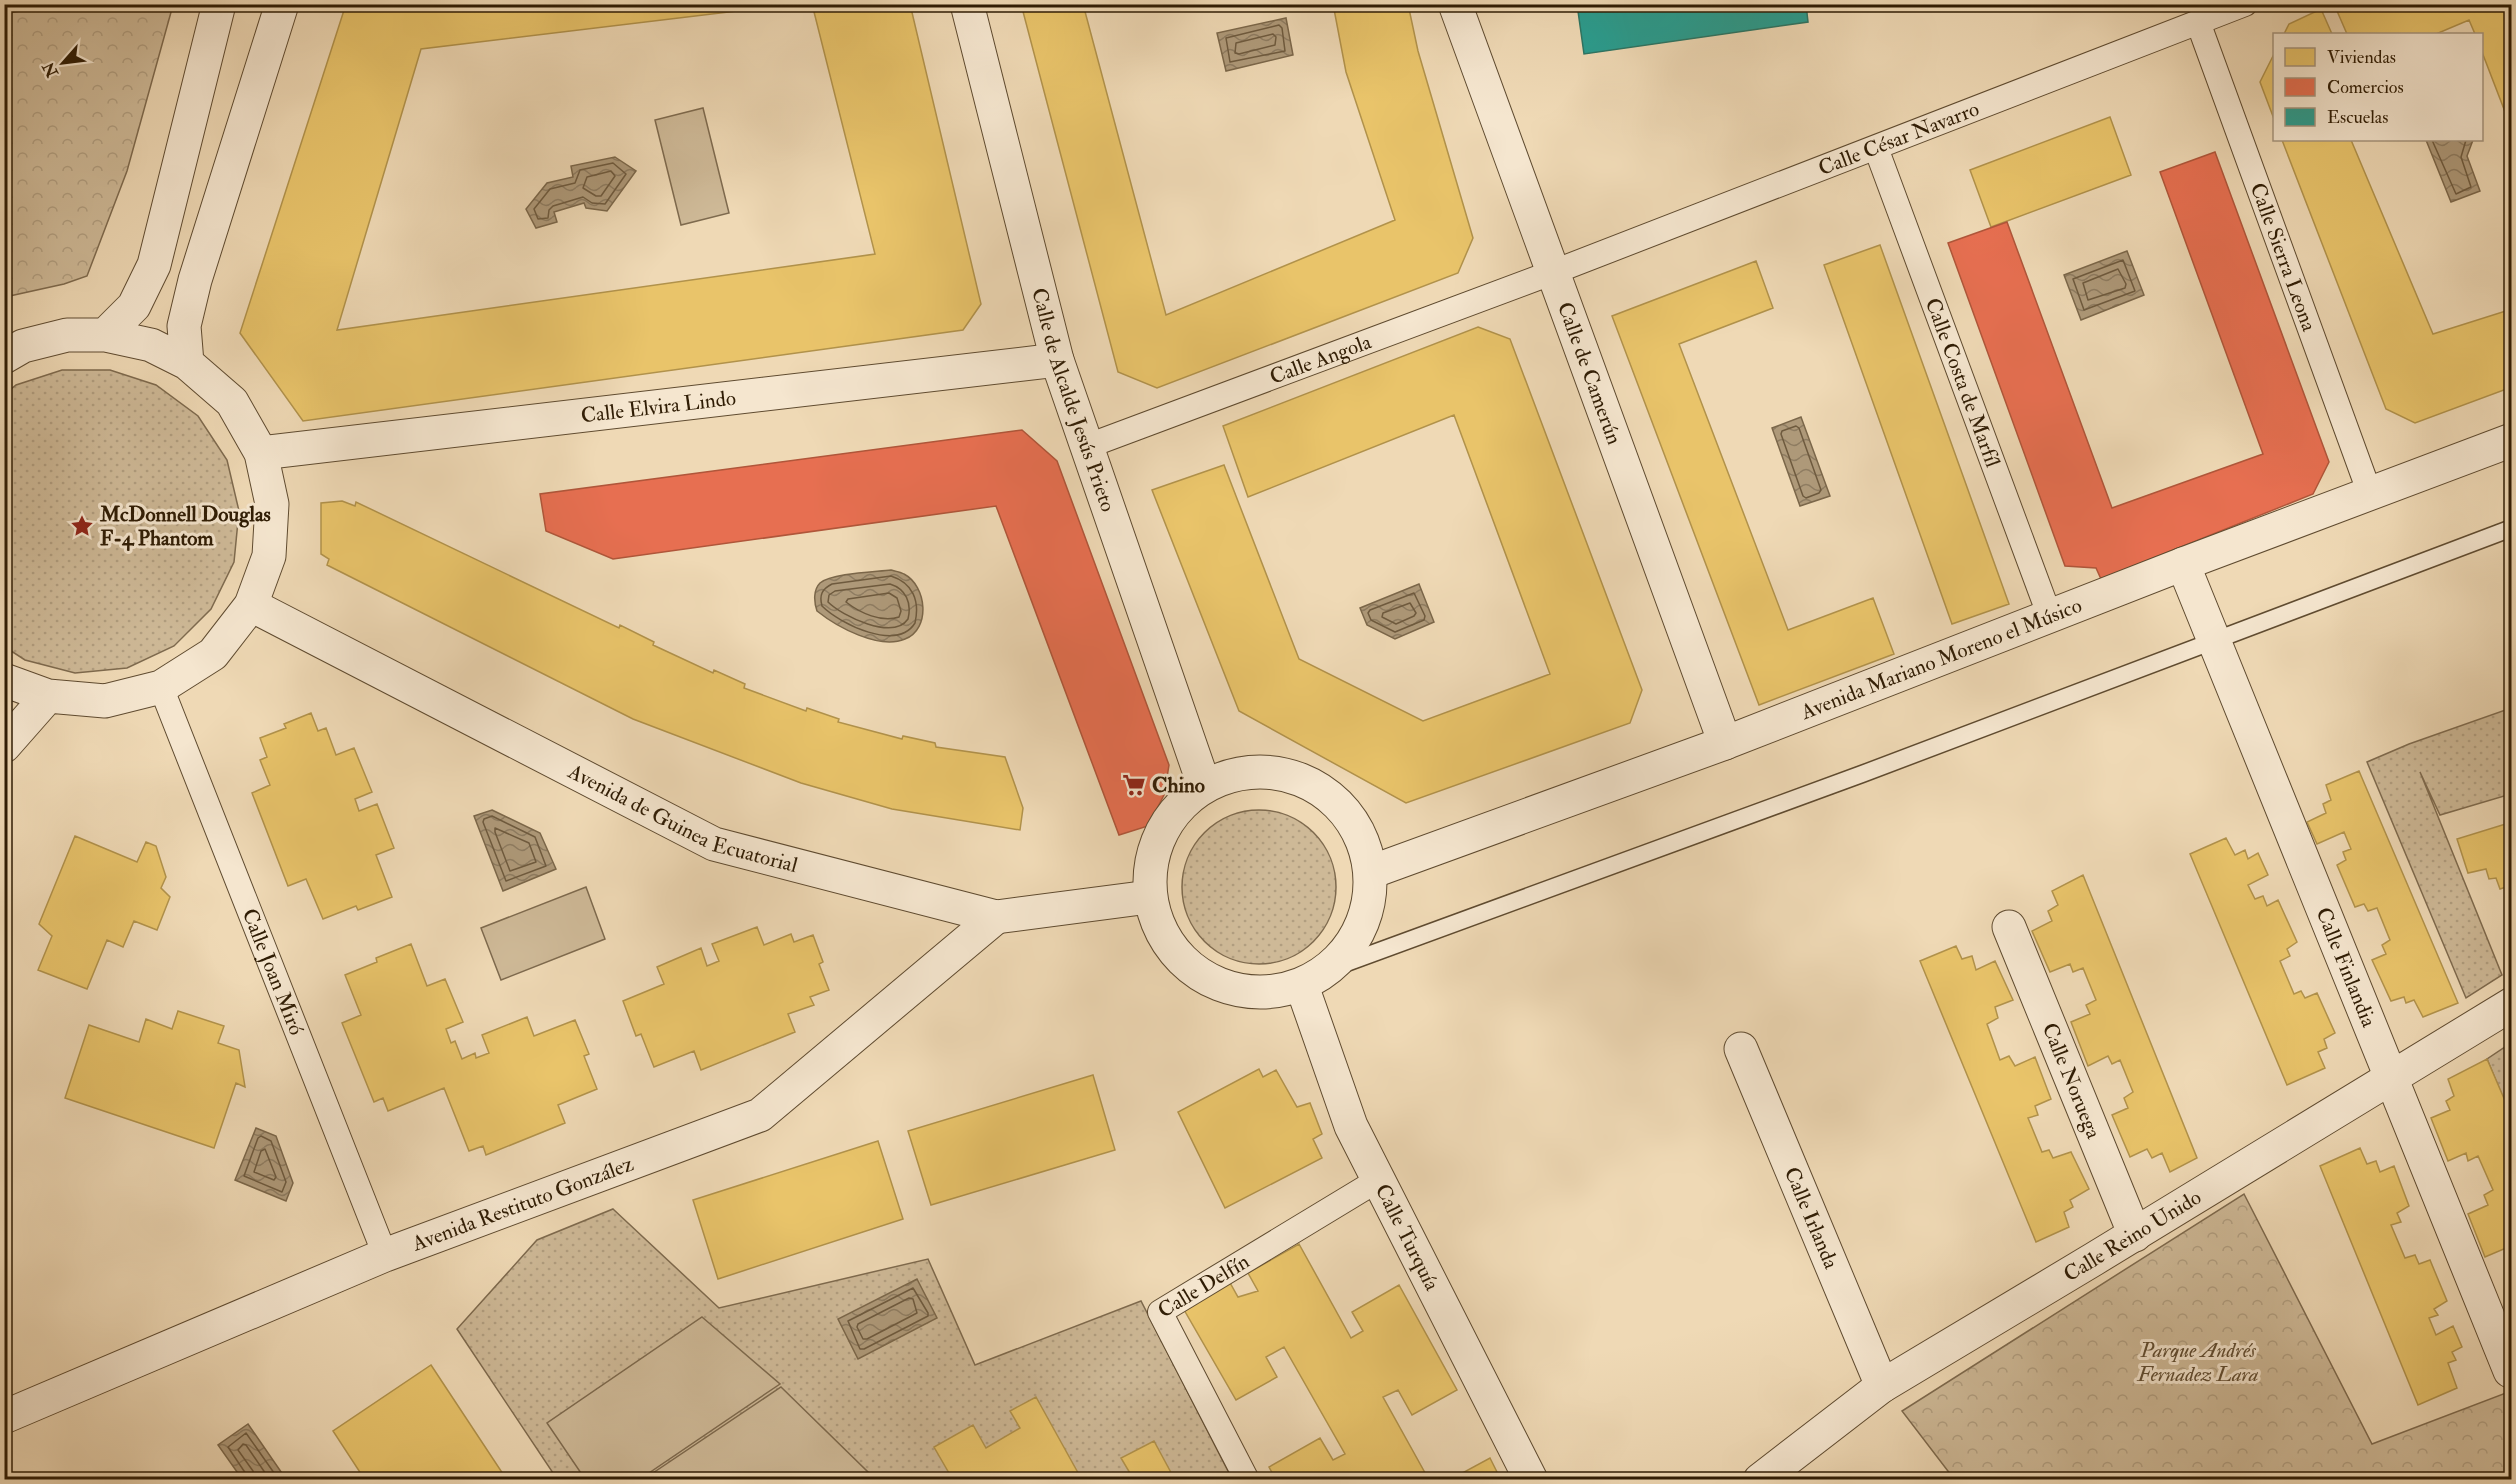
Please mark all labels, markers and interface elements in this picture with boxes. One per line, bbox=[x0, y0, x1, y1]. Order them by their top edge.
north arrow bbox=[33, 33, 93, 93]
legend bbox=[2273, 33, 2483, 141]
text: Viviendas bbox=[2327, 46, 2396, 69]
text: N bbox=[38, 58, 63, 81]
text: Comercios bbox=[2327, 76, 2404, 99]
street label: Calle César Navarro bbox=[1814, 95, 1983, 182]
text: Escuelas bbox=[2327, 106, 2388, 129]
street label: Calle Sierra Leona bbox=[2244, 179, 2323, 335]
street label: Calle de Alcalde Jesús Prieto bbox=[1026, 285, 1122, 515]
street label: Calle Costa de Marfíl bbox=[1919, 294, 2007, 471]
street label: Calle de Camerún bbox=[1551, 298, 1628, 448]
street label: Calle Angola bbox=[1266, 328, 1375, 390]
street label: Calle Elvira Lindo bbox=[579, 384, 737, 429]
place label: McDonnell Douglas F-4 Phantom bbox=[99, 501, 271, 552]
place icon: McDonnell Douglas F-4 Phantom bbox=[69, 513, 95, 539]
street label: Avenida Mariano Moreno el Músico bbox=[1796, 591, 2085, 726]
street label: Avenida de Guinea Ecuatorial bbox=[563, 757, 801, 879]
supermarket icon: Chino bbox=[1121, 772, 1147, 798]
place label: Chino bbox=[1152, 772, 1205, 799]
street label: Calle Finlandia bbox=[2310, 903, 2383, 1031]
street label: Calle Joan Miró bbox=[236, 904, 310, 1039]
street label: Calle Noruega bbox=[2036, 1019, 2108, 1143]
street label: Avenida Restituto González bbox=[407, 1150, 637, 1258]
street label: Calle Irlanda bbox=[1778, 1163, 1845, 1273]
street label: Calle Turquía bbox=[1369, 1179, 1446, 1295]
street label: Calle Reino Unido bbox=[2058, 1183, 2206, 1288]
street label: Calle Delfín bbox=[1153, 1248, 1254, 1324]
park label: Parque Andrés Fernadez Lara bbox=[2136, 1337, 2259, 1388]

